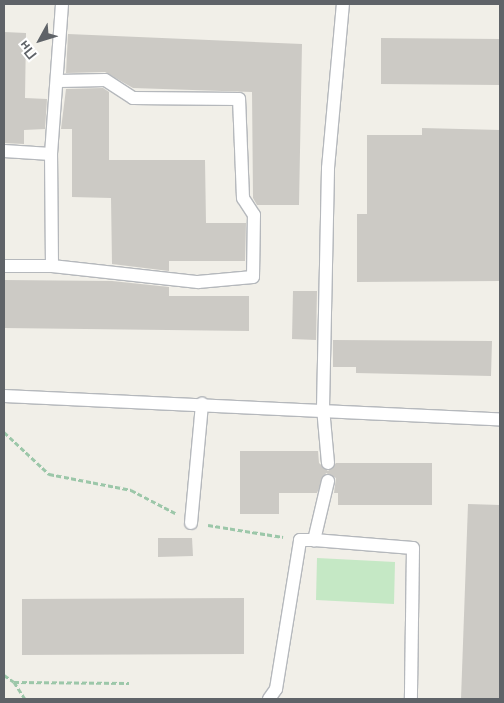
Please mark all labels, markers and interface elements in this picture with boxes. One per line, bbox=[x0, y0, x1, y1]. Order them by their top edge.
north arrow bbox=[15, 15, 65, 65]
text: Пн bbox=[15, 36, 41, 63]

